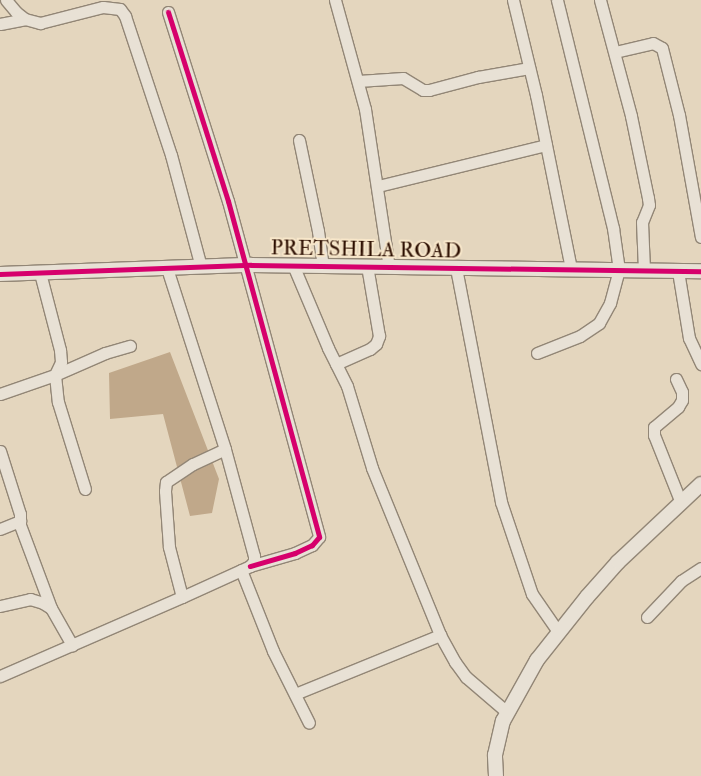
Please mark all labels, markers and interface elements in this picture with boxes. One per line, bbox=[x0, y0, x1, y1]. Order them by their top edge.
street label: PRETSHILA ROAD bbox=[270, 236, 462, 264]

